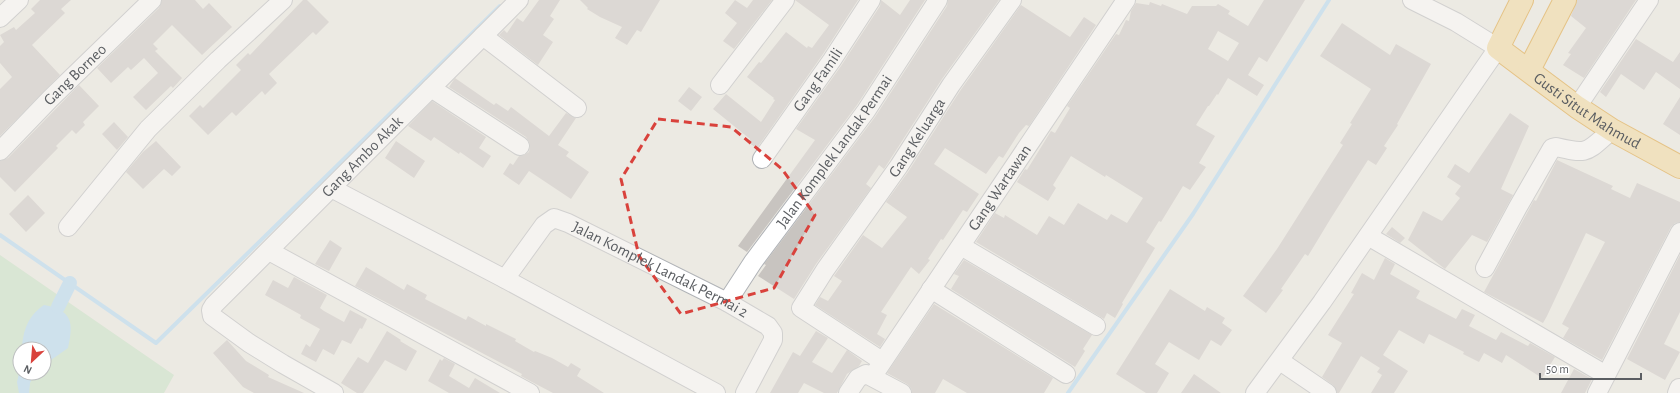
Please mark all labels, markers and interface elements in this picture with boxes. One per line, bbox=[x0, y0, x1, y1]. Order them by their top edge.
street label: Gang Borneo bbox=[41, 41, 109, 108]
street label: Gang Famili bbox=[790, 45, 846, 114]
street label: Gusti Situt Mahmud bbox=[1531, 70, 1643, 152]
street label: Jalan Komplek Landak Permai bbox=[774, 72, 895, 231]
street label: Gang Keluarga bbox=[886, 95, 948, 180]
street label: Gang Ambo Akak bbox=[319, 113, 406, 200]
street label: Gang Wartawan bbox=[965, 142, 1034, 233]
street label: Jalan Komplek Landak Permai 2 bbox=[570, 219, 751, 321]
north arrow bbox=[12, 341, 52, 381]
scale bar bbox=[1540, 355, 1641, 381]
text: N bbox=[22, 363, 34, 376]
text: 50 m bbox=[1546, 363, 1569, 375]

